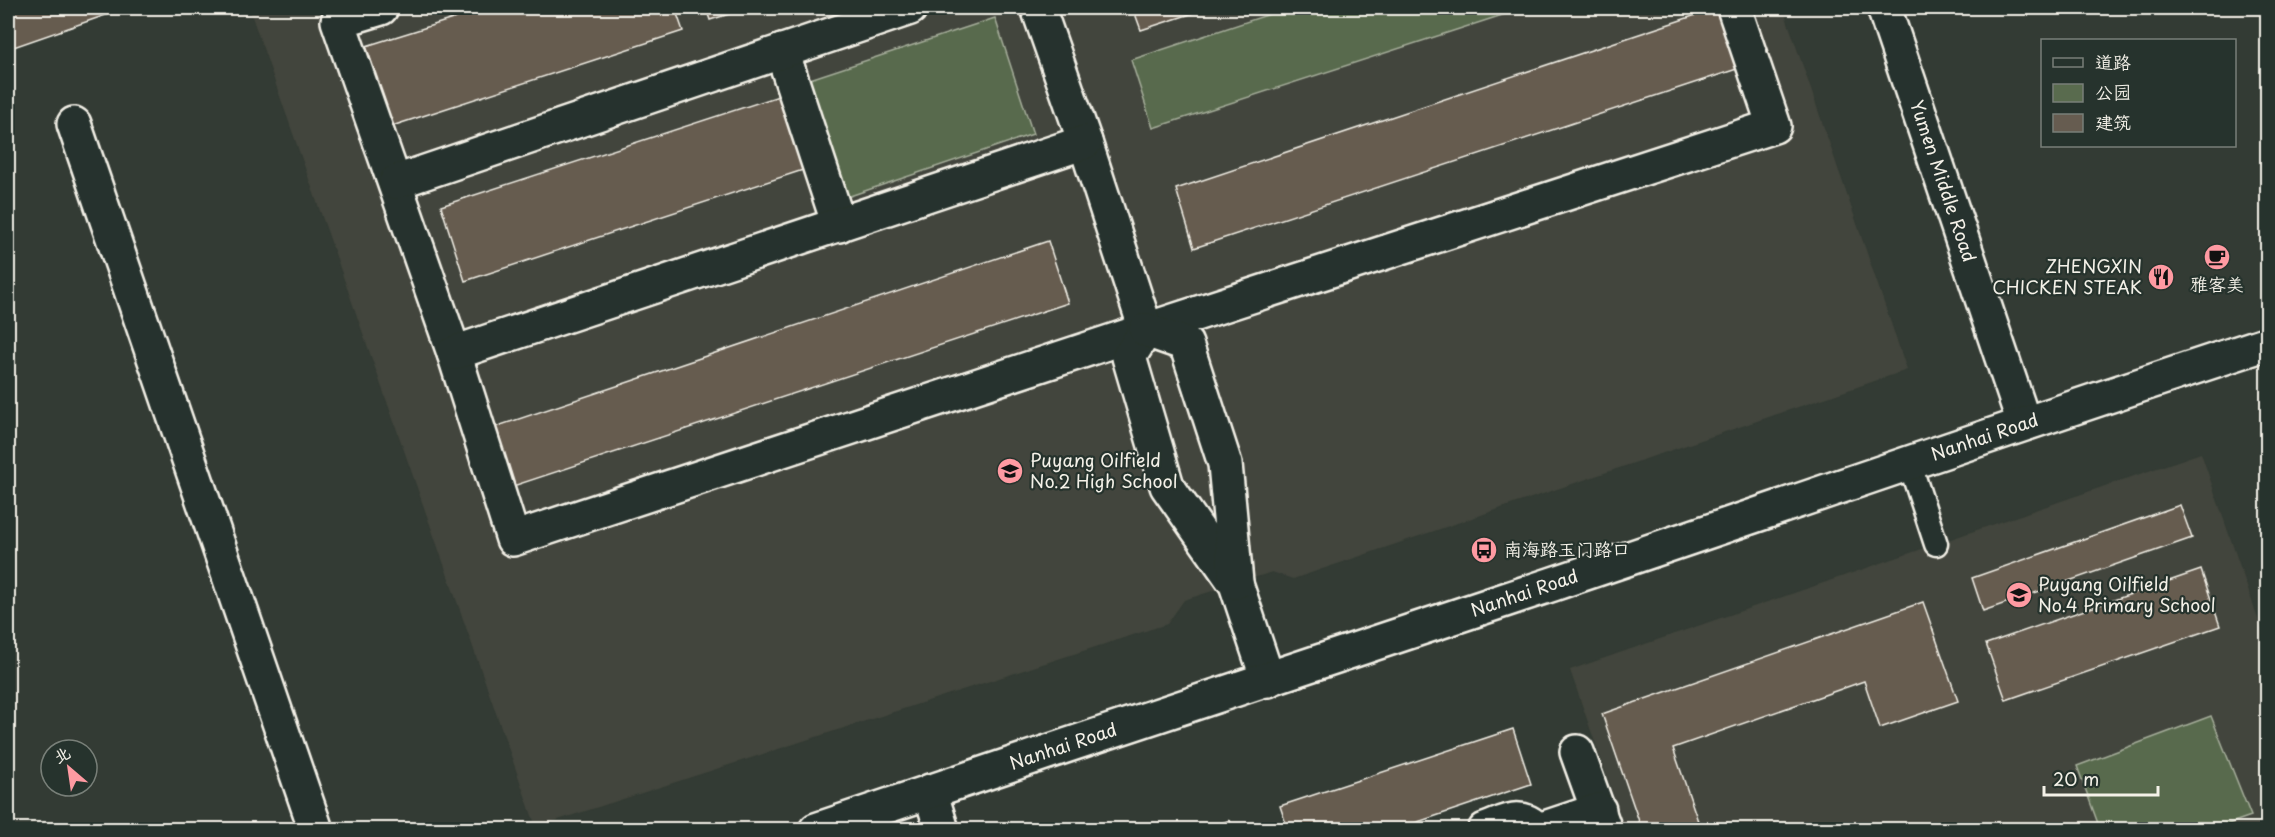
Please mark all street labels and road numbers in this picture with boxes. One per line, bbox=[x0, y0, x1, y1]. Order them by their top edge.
street label: Yumen Middle Road bbox=[1904, 96, 1984, 265]
street label: Nanhai Road bbox=[1927, 405, 2042, 467]
street label: Nanhai Road bbox=[1467, 562, 1581, 623]
street label: Nanhai Road bbox=[1006, 715, 1120, 776]

